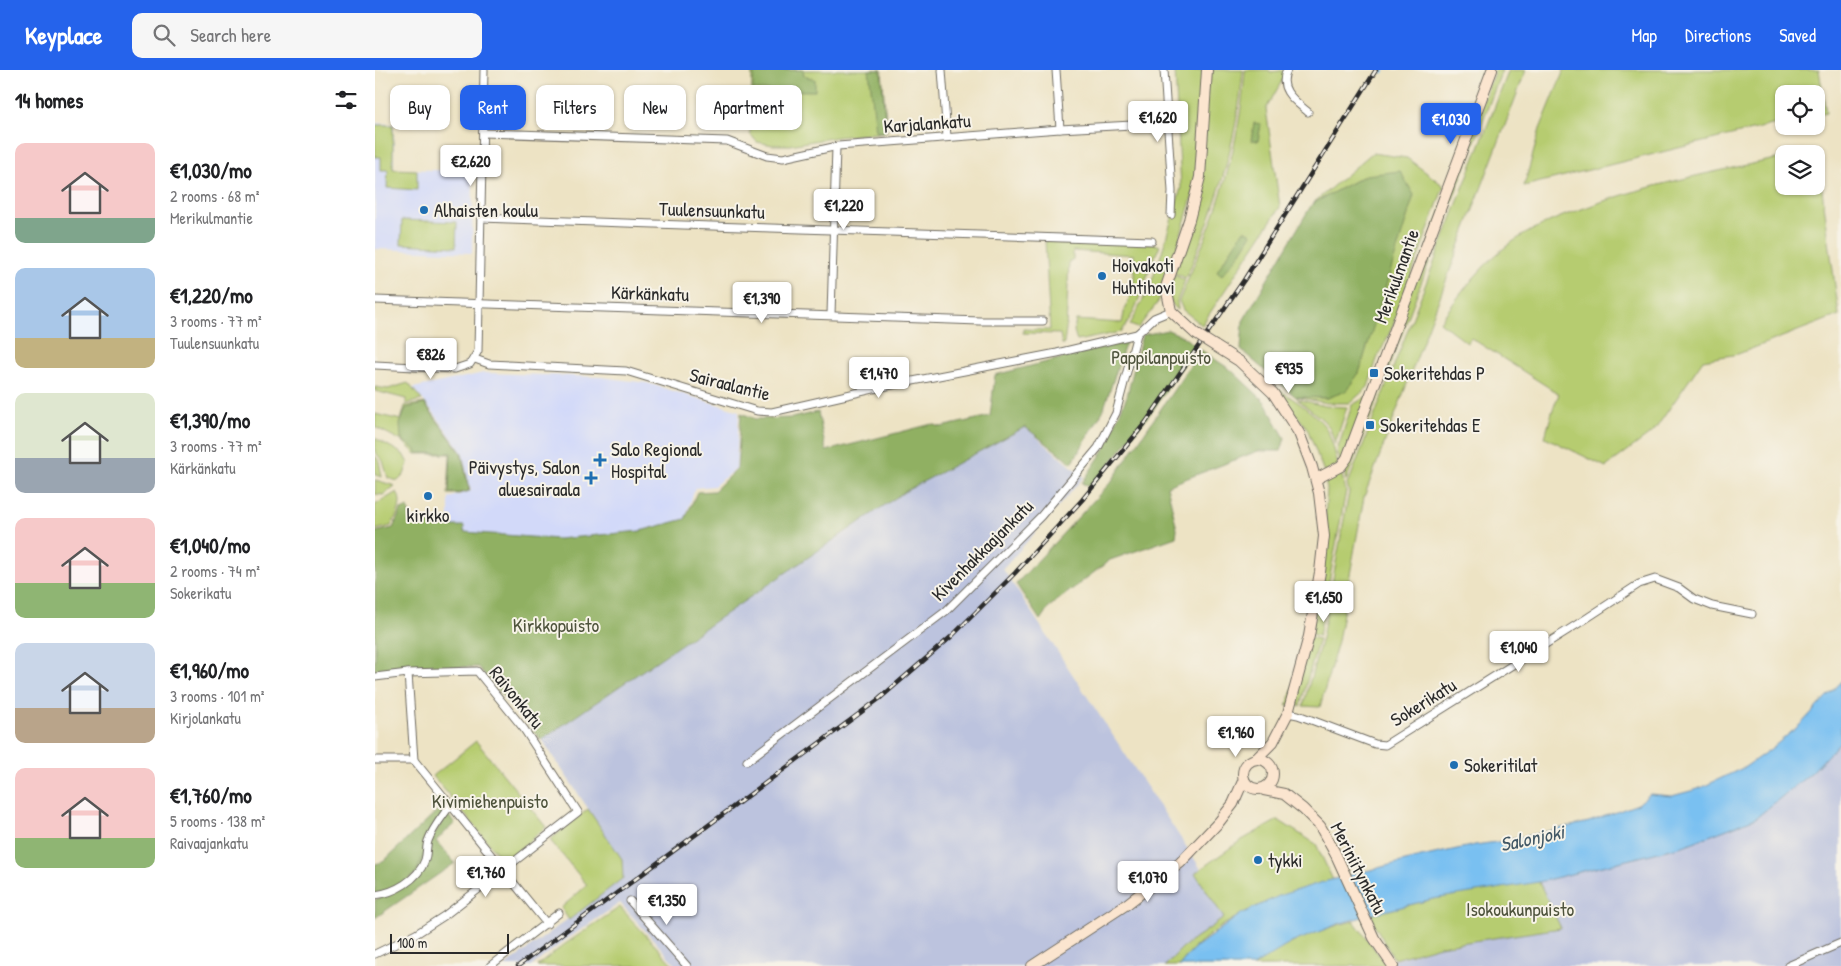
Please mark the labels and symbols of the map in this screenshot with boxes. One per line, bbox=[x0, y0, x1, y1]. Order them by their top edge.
pin: €1,620 bbox=[1117, 100, 1199, 143]
pin: €1,030 bbox=[1410, 102, 1492, 145]
street label: Karjalankatu bbox=[883, 107, 972, 139]
pin: €2,620 bbox=[430, 144, 512, 187]
pin: €1,220 bbox=[803, 189, 885, 231]
street label: Tuulensuunkatu bbox=[659, 195, 766, 225]
place label: Alhaisten koulu bbox=[434, 197, 539, 223]
marker: Alhaisten koulu bbox=[418, 204, 430, 216]
street label: Merikulmantie bbox=[1367, 225, 1425, 327]
place label: Hoivakoti Huhtihovi bbox=[1112, 252, 1175, 300]
marker: Hoivakoti Huhtihovi bbox=[1096, 270, 1108, 282]
street label: Kärkänkatu bbox=[611, 279, 690, 307]
pin: €1,390 bbox=[721, 282, 803, 324]
pin: €826 bbox=[401, 338, 461, 380]
park label: Pappilanpuisto bbox=[1111, 344, 1211, 370]
pin: €935 bbox=[1259, 352, 1319, 394]
pin: €1,470 bbox=[838, 356, 920, 399]
place label: Sokeritehdas P bbox=[1384, 360, 1485, 386]
street label: Sairaalantie bbox=[687, 361, 773, 407]
marker: Sokeritehdas P bbox=[1368, 367, 1380, 379]
place label: Sokeritehdas E bbox=[1380, 412, 1481, 438]
marker: Sokeritehdas E bbox=[1364, 419, 1376, 431]
place label: Salo Regional Hospital bbox=[611, 436, 703, 484]
marker: Salo Regional Hospital bbox=[593, 453, 607, 467]
place label: Päivystys, Salon aluesairaala bbox=[469, 454, 581, 502]
marker: Päivystys, Salon aluesairaala bbox=[584, 471, 598, 485]
marker: kirkko bbox=[422, 490, 434, 502]
street label: Kivenhakkaajankatu bbox=[925, 493, 1039, 607]
place label: kirkko bbox=[407, 502, 450, 528]
pin: €1,650 bbox=[1283, 580, 1365, 623]
park label: Kirkkopuisto bbox=[513, 612, 600, 638]
pin: €1,040 bbox=[1478, 630, 1560, 673]
street label: Raivonkatu bbox=[484, 660, 551, 734]
street label: Sokerikatu bbox=[1385, 671, 1461, 732]
pin: €1,960 bbox=[1195, 716, 1277, 758]
place label: Sokeritilat bbox=[1464, 752, 1538, 778]
marker: Sokeritilat bbox=[1448, 759, 1460, 771]
park label: Kivimiehenpuisto bbox=[432, 788, 549, 814]
street label: Meriniitynkatu bbox=[1325, 817, 1394, 919]
water label: Salonjoki bbox=[1497, 817, 1569, 857]
place label: tykki bbox=[1268, 847, 1303, 873]
marker: tykki bbox=[1252, 854, 1264, 866]
pin: €1,760 bbox=[445, 856, 527, 898]
pin: €1,070 bbox=[1107, 860, 1189, 903]
pin: €1,350 bbox=[626, 884, 708, 926]
park label: Isokoukunpuisto bbox=[1466, 896, 1574, 922]
scale bar bbox=[390, 931, 509, 954]

